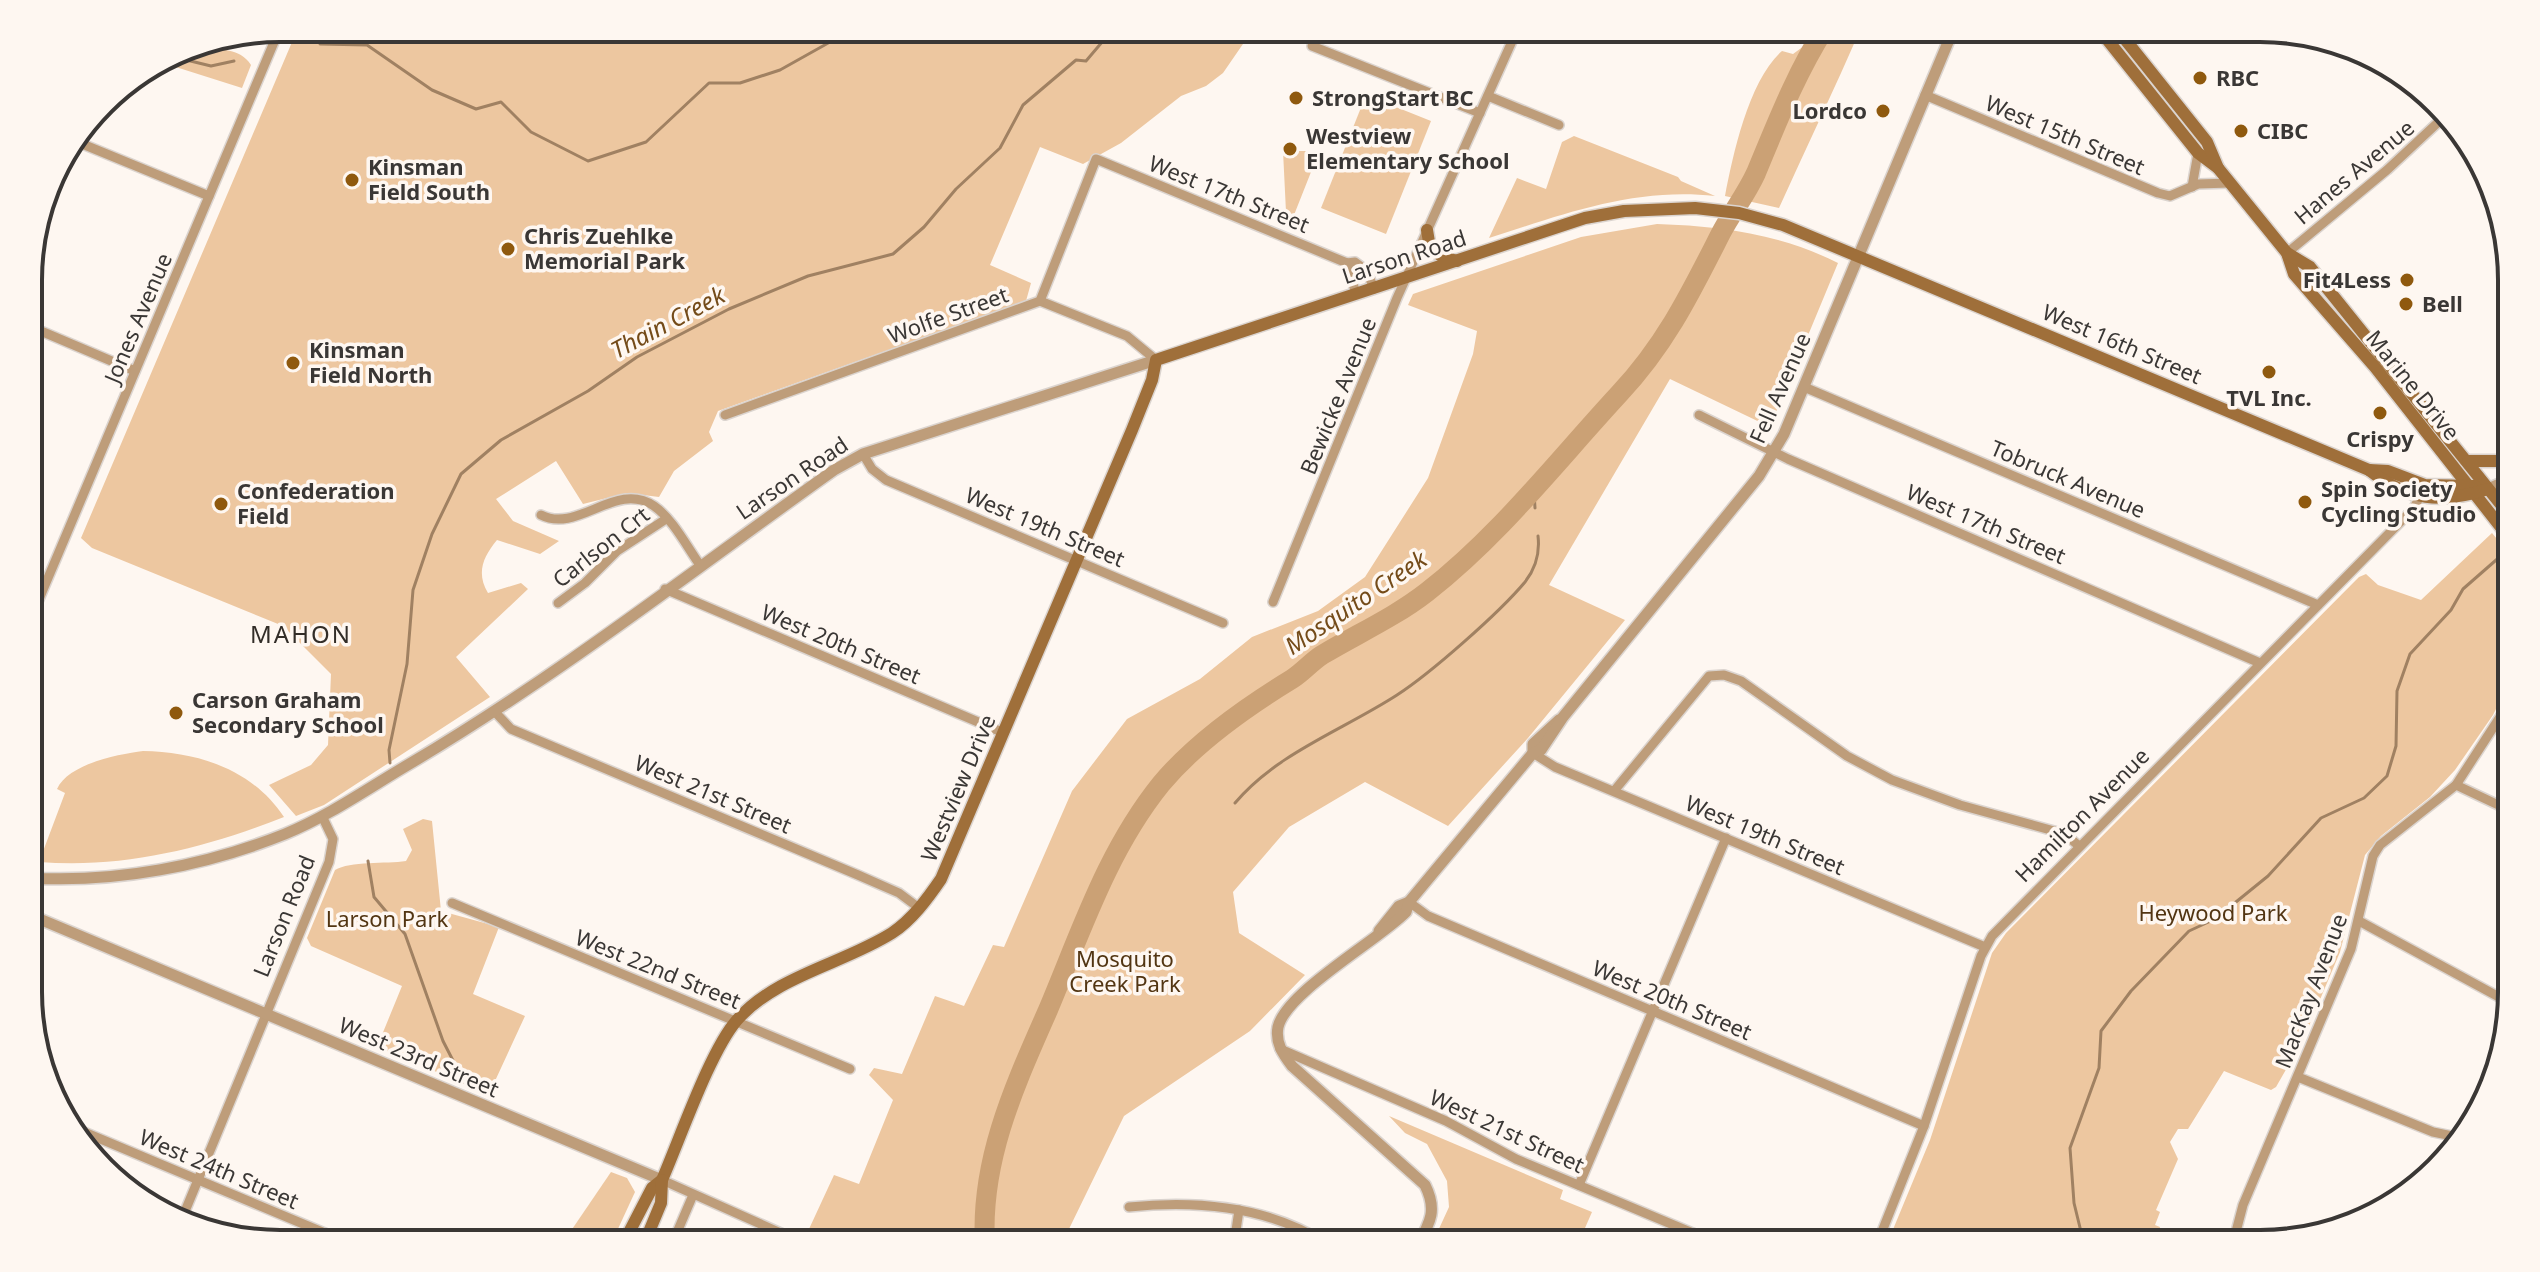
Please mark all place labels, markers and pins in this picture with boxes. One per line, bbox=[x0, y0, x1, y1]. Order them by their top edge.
place label: RBC bbox=[2216, 62, 2259, 92]
marker: RBC bbox=[2191, 69, 2209, 87]
place label: StrongStart BC bbox=[1312, 82, 1474, 112]
marker: StrongStart BC bbox=[1287, 89, 1305, 107]
place label: Lordco bbox=[1793, 95, 1867, 125]
marker: Lordco bbox=[1874, 102, 1892, 120]
place label: CIBC bbox=[2257, 115, 2308, 145]
place label: Westview Elementary School bbox=[1306, 120, 1510, 175]
marker: CIBC bbox=[2232, 122, 2250, 140]
marker: Westview Elementary School bbox=[1281, 140, 1299, 158]
place label: Kinsman Field South bbox=[368, 151, 490, 206]
marker: Kinsman Field South bbox=[343, 171, 361, 189]
place label: Chris Zuehlke Memorial Park bbox=[524, 220, 686, 275]
marker: Chris Zuehlke Memorial Park bbox=[499, 240, 517, 258]
place label: Fit4Less bbox=[2303, 264, 2391, 294]
marker: Fit4Less bbox=[2398, 271, 2416, 289]
place label: Bell bbox=[2422, 288, 2463, 318]
marker: Bell bbox=[2397, 295, 2415, 313]
place label: Kinsman Field North bbox=[309, 334, 432, 389]
marker: Kinsman Field North bbox=[284, 354, 302, 372]
marker: TVL Inc. bbox=[2260, 363, 2278, 381]
place label: TVL Inc. bbox=[2226, 382, 2312, 412]
marker: Crispy bbox=[2371, 404, 2389, 422]
place label: Crispy bbox=[2346, 423, 2414, 453]
place label: Spin Society Cycling Studio bbox=[2321, 473, 2476, 528]
place label: Confederation Field bbox=[237, 475, 395, 530]
marker: Spin Society Cycling Studio bbox=[2296, 493, 2314, 511]
marker: Confederation Field bbox=[212, 495, 230, 513]
place label: Carson Graham Secondary School bbox=[192, 684, 384, 739]
marker: Carson Graham Secondary School bbox=[167, 704, 185, 722]

